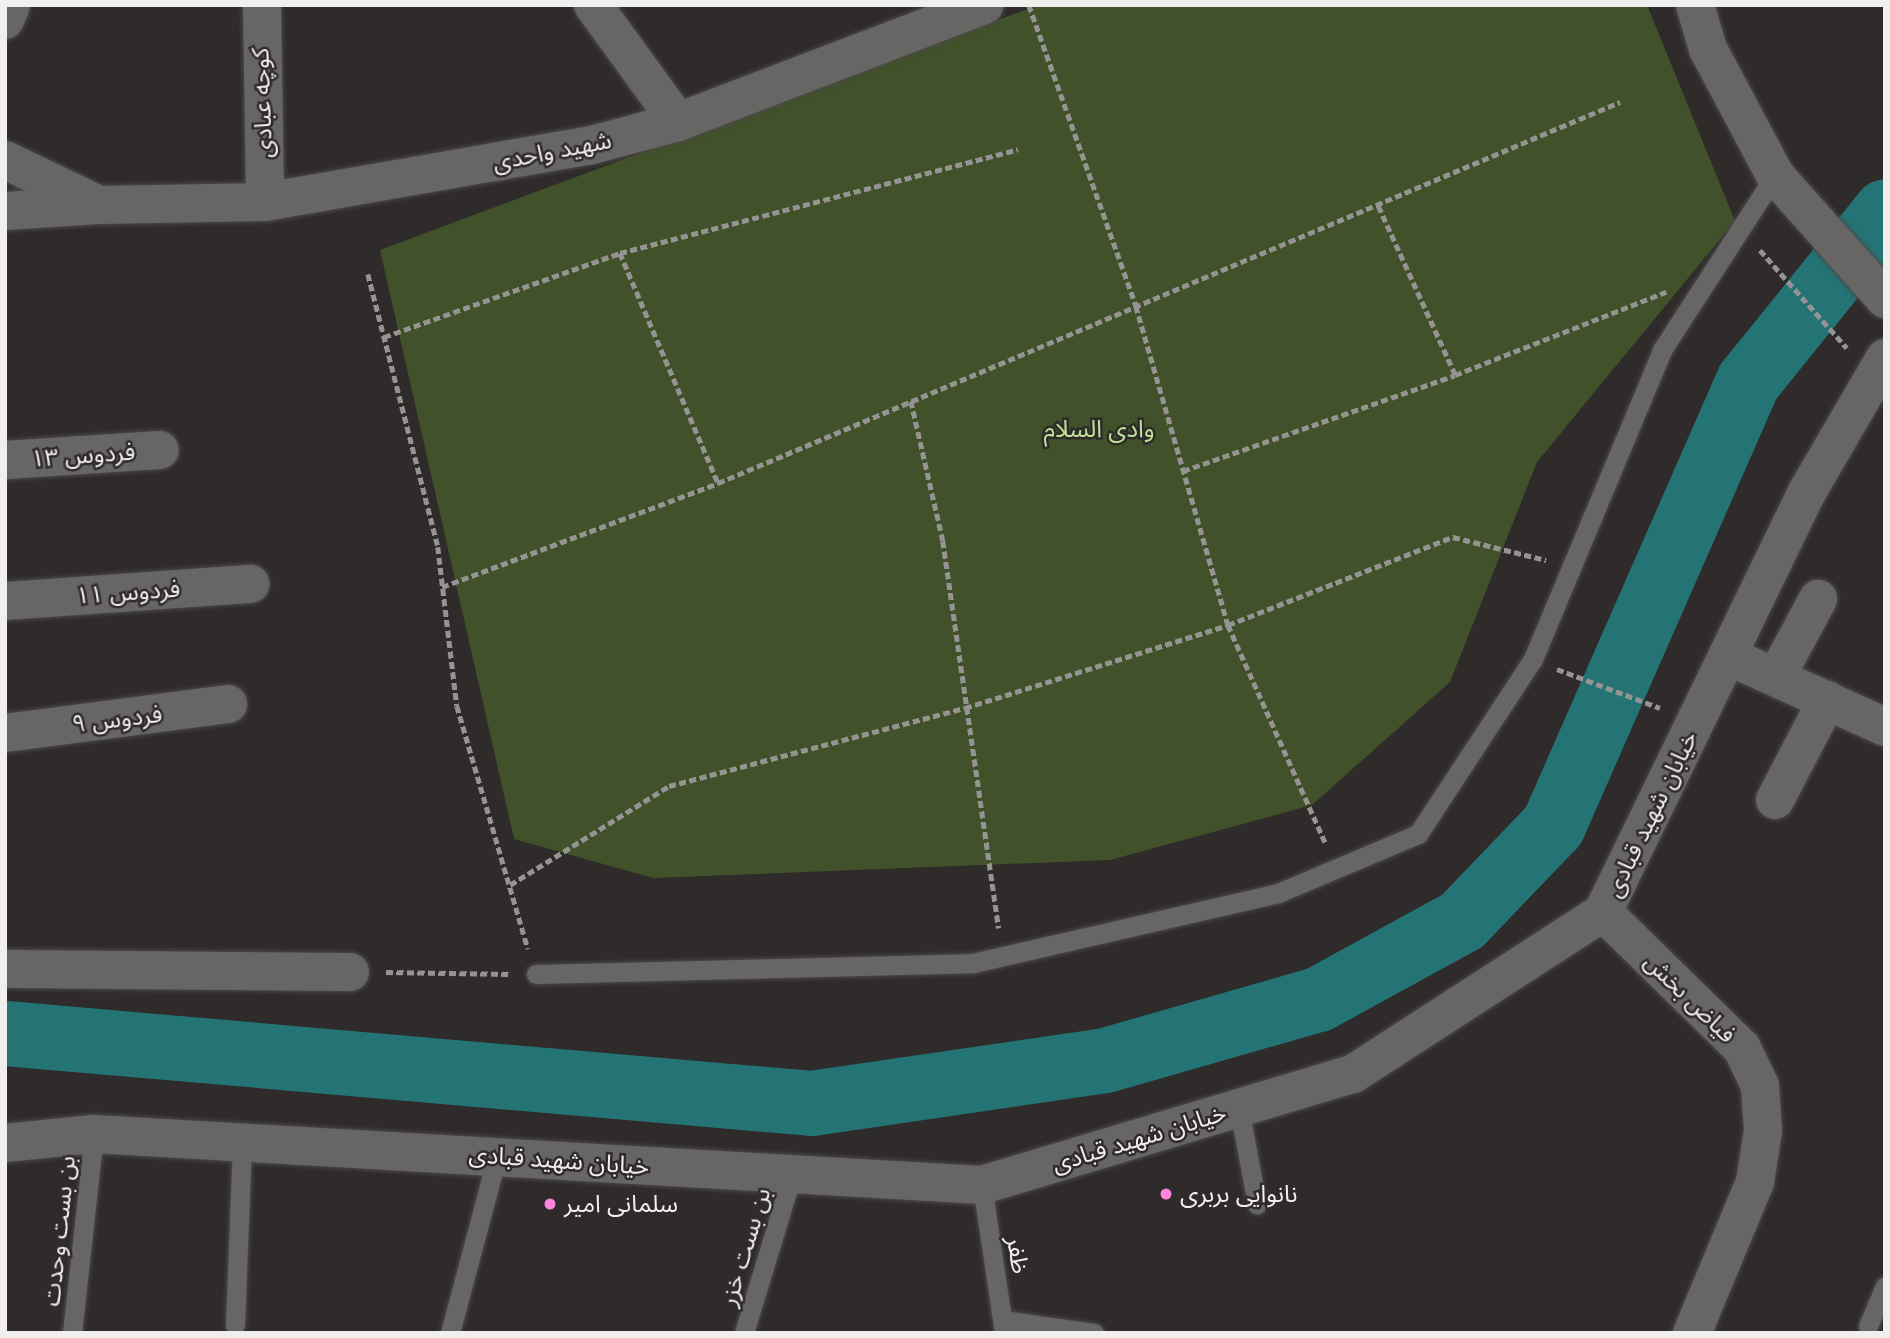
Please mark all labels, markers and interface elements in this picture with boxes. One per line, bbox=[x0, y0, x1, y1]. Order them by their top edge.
street label: کوچه عبادی bbox=[246, 47, 278, 159]
street label: شهید واحدی bbox=[490, 125, 614, 177]
park label: وادی السلام bbox=[1044, 415, 1154, 443]
street label: فردوس ۱۳ bbox=[30, 437, 136, 473]
street label: فردوس ۱۱ bbox=[75, 574, 181, 610]
street label: فردوس ۹ bbox=[70, 699, 164, 739]
street label: خیابان شهید قبادی bbox=[1598, 726, 1704, 902]
street label: فیاض بخش bbox=[1638, 947, 1742, 1049]
street label: خیابان شهید قبادی bbox=[1048, 1098, 1230, 1178]
street label: خیابان شهید قبادی bbox=[468, 1139, 650, 1181]
street label: بن بست وحدت bbox=[37, 1154, 81, 1308]
place label: نانوایی بربری bbox=[1180, 1180, 1298, 1208]
street label: بن بست خزر bbox=[713, 1184, 777, 1310]
marker: نانوایی بربری bbox=[1158, 1186, 1174, 1202]
place label: سلمانی امیر bbox=[564, 1190, 678, 1218]
marker: سلمانی امیر bbox=[542, 1196, 558, 1212]
street label: ظفر bbox=[1001, 1234, 1035, 1276]

